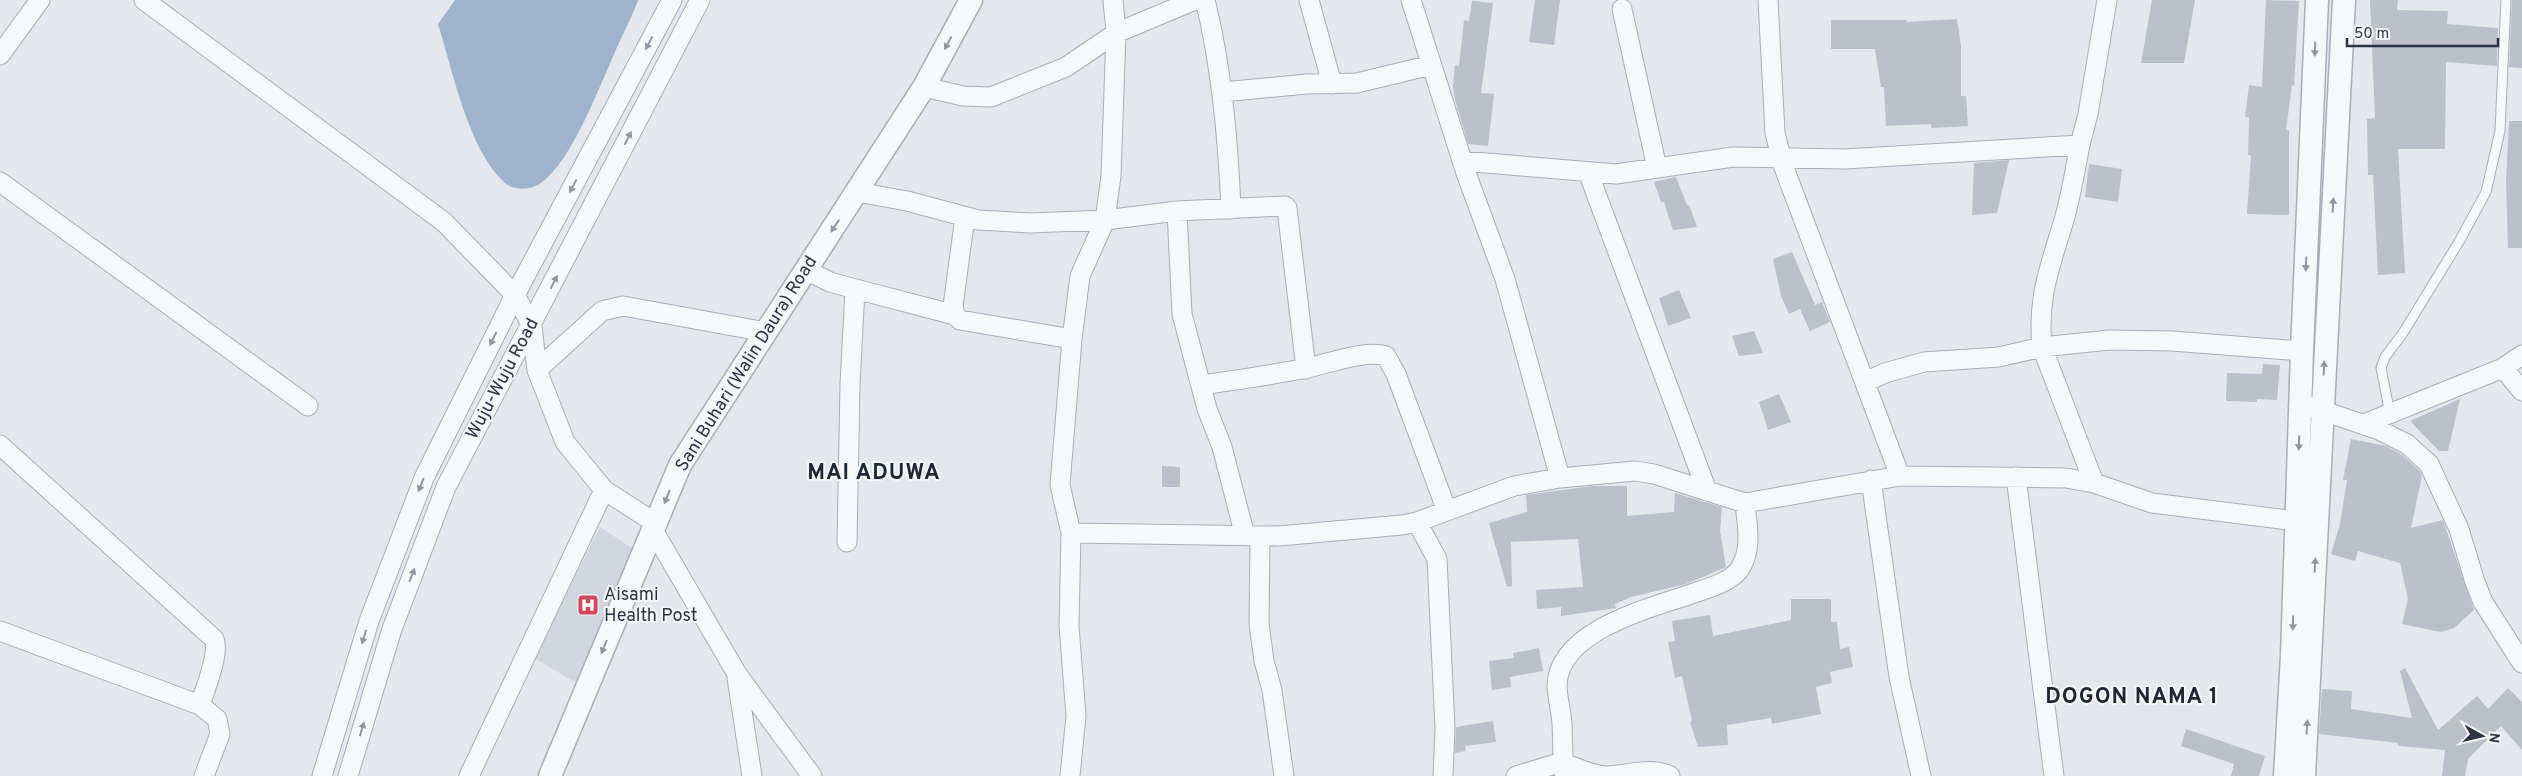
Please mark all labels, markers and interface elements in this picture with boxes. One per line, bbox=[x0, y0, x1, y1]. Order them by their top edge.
scale bar bbox=[2347, 15, 2498, 47]
text: 50 m bbox=[2354, 25, 2389, 44]
one-way arrow bbox=[645, 36, 653, 50]
one-way arrow bbox=[944, 36, 952, 50]
one-way arrow bbox=[2310, 41, 2318, 57]
one-way arrow bbox=[624, 130, 632, 145]
one-way arrow bbox=[569, 179, 577, 194]
one-way arrow bbox=[2330, 197, 2338, 213]
one-way arrow bbox=[830, 219, 840, 232]
street label: Sani Buhari (Walin Daura) Road bbox=[671, 252, 823, 476]
one-way arrow bbox=[2302, 256, 2310, 272]
one-way arrow bbox=[550, 275, 558, 289]
street label: Wuju-Wuju Road bbox=[461, 315, 545, 443]
one-way arrow bbox=[489, 332, 497, 346]
one-way arrow bbox=[2320, 359, 2328, 375]
one-way arrow bbox=[2294, 436, 2302, 452]
district label: MAI ADUWA bbox=[807, 460, 941, 487]
one-way arrow bbox=[417, 478, 425, 493]
one-way arrow bbox=[663, 490, 671, 505]
one-way arrow bbox=[2311, 557, 2319, 573]
one-way arrow bbox=[408, 567, 416, 582]
place label: Aisami Health Post bbox=[604, 584, 698, 628]
hospital icon: Aisami Health Post bbox=[576, 593, 600, 617]
one-way arrow bbox=[2289, 616, 2297, 632]
one-way arrow bbox=[359, 629, 367, 644]
one-way arrow bbox=[599, 640, 607, 654]
district label: DOGON NAMA 1 bbox=[2045, 684, 2219, 711]
north arrow bbox=[2457, 711, 2507, 761]
one-way arrow bbox=[2303, 719, 2311, 735]
one-way arrow bbox=[358, 722, 366, 737]
text: N bbox=[2484, 731, 2503, 744]

